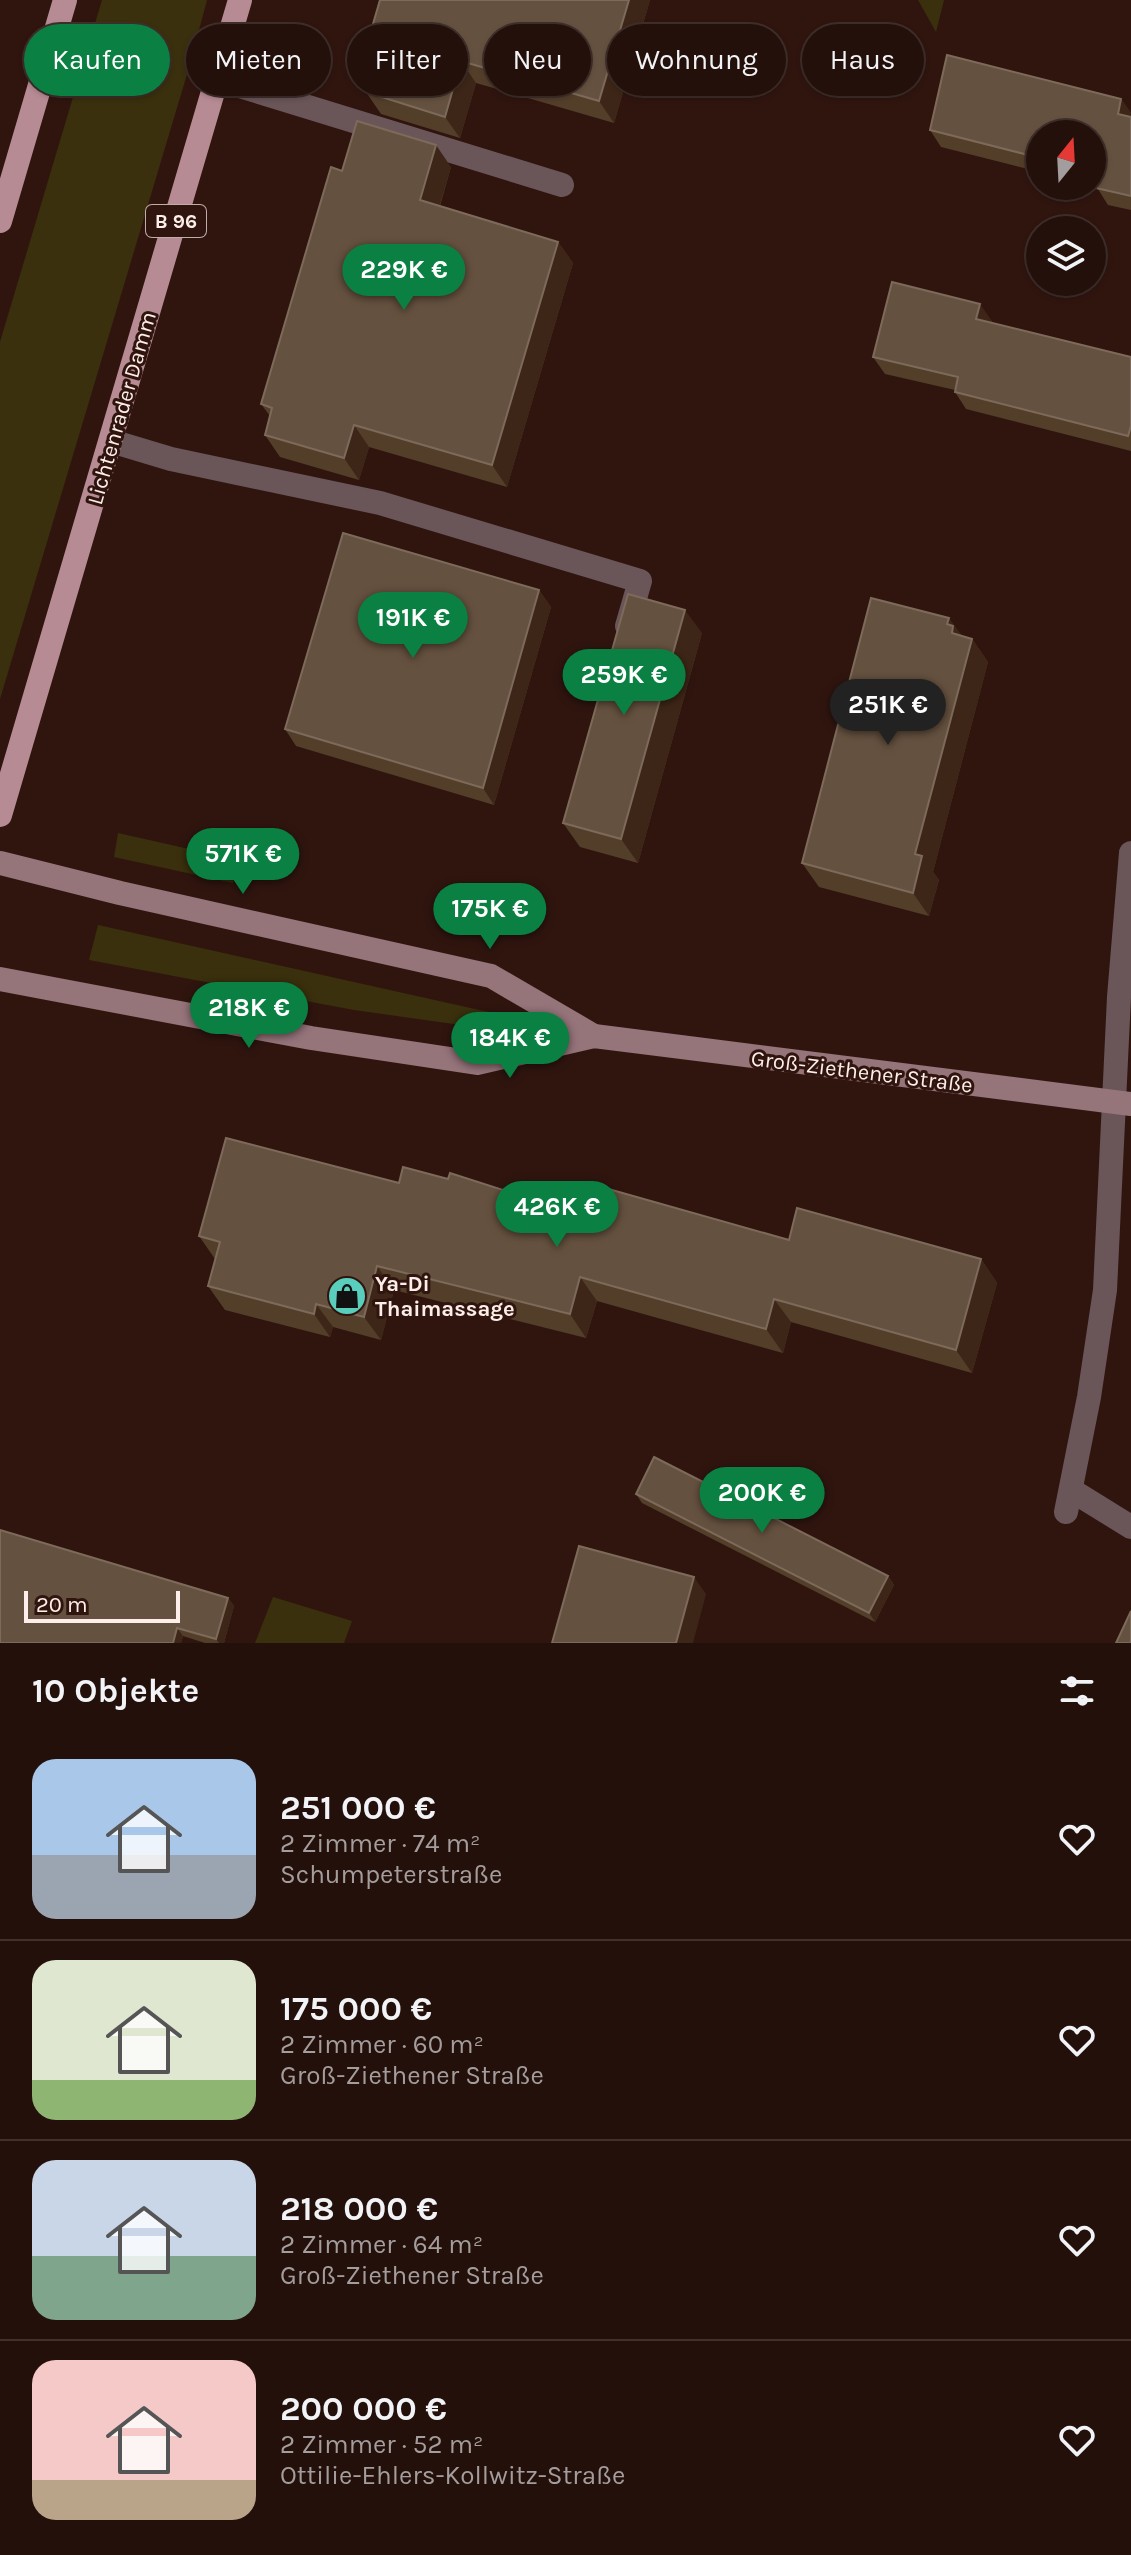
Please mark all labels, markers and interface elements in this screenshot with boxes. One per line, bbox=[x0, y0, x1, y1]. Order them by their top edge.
chip: Kaufen bbox=[24, 24, 170, 96]
chip: Mieten bbox=[186, 24, 331, 96]
chip: Filter bbox=[347, 24, 468, 96]
chip: Neu bbox=[484, 24, 591, 96]
chip: Wohnung bbox=[607, 24, 786, 96]
chip: Haus bbox=[802, 24, 924, 96]
north arrow bbox=[1026, 120, 1106, 200]
map controls bbox=[1026, 120, 1106, 296]
road number: B 96 bbox=[146, 205, 206, 237]
button: layers bbox=[1026, 216, 1106, 296]
pin: 229K € bbox=[339, 244, 469, 312]
text: 229K € bbox=[360, 254, 448, 285]
street label: Lichtenrader Damm bbox=[82, 309, 162, 508]
pin: 191K € bbox=[348, 592, 478, 660]
text: 191K € bbox=[376, 602, 450, 633]
pin: 259K € bbox=[559, 649, 689, 717]
text: 259K € bbox=[581, 659, 667, 690]
pin: 251K € bbox=[823, 679, 953, 747]
text: 251K € bbox=[848, 689, 928, 720]
pin: 571K € bbox=[178, 828, 308, 896]
text: 571K € bbox=[204, 838, 282, 869]
pin: 175K € bbox=[425, 883, 555, 951]
text: 175K € bbox=[451, 893, 529, 924]
pin: 218K € bbox=[184, 982, 314, 1050]
text: 218K € bbox=[208, 992, 290, 1023]
pin: 184K € bbox=[445, 1012, 575, 1080]
text: 184K € bbox=[469, 1022, 551, 1053]
street label: Groß-Ziethener Straße bbox=[750, 1045, 974, 1098]
pin: 426K € bbox=[492, 1181, 622, 1249]
text: 426K € bbox=[513, 1191, 601, 1222]
place label: Ya-Di Thaimassage bbox=[375, 1271, 515, 1322]
shop icon: Ya-Di Thaimassage bbox=[326, 1275, 368, 1317]
pin: 200K € bbox=[697, 1467, 827, 1535]
text: 200K € bbox=[718, 1477, 806, 1508]
scale bar bbox=[24, 1587, 180, 1623]
text: 20 m bbox=[36, 1592, 88, 1618]
icon: filters bbox=[1055, 1669, 1099, 1713]
text: 10 Objekte bbox=[32, 1671, 199, 1711]
text: 251 000 € bbox=[280, 1788, 436, 1828]
icon: home bbox=[96, 1791, 192, 1887]
icon: heart bbox=[1055, 1817, 1099, 1861]
text: 2 Zimmer · 74 m² bbox=[280, 1828, 480, 1859]
text: Schumpeterstraße bbox=[280, 1859, 502, 1890]
text: 175 000 € bbox=[280, 1989, 432, 2029]
icon: home bbox=[96, 1992, 192, 2088]
icon: heart bbox=[1055, 2018, 1099, 2062]
text: 2 Zimmer · 60 m² bbox=[280, 2029, 484, 2060]
text: Groß-Ziethener Straße bbox=[280, 2060, 544, 2091]
text: 218 000 € bbox=[280, 2189, 438, 2229]
icon: home bbox=[96, 2192, 192, 2288]
icon: heart bbox=[1055, 2218, 1099, 2262]
text: 2 Zimmer · 64 m² bbox=[280, 2229, 483, 2260]
text: Groß-Ziethener Straße bbox=[280, 2260, 544, 2291]
text: 200 000 € bbox=[280, 2389, 447, 2429]
icon: home bbox=[96, 2392, 192, 2488]
icon: heart bbox=[1055, 2418, 1099, 2462]
text: 2 Zimmer · 52 m² bbox=[280, 2429, 483, 2460]
text: Ottilie-Ehlers-Kollwitz-Straße bbox=[280, 2460, 625, 2491]

